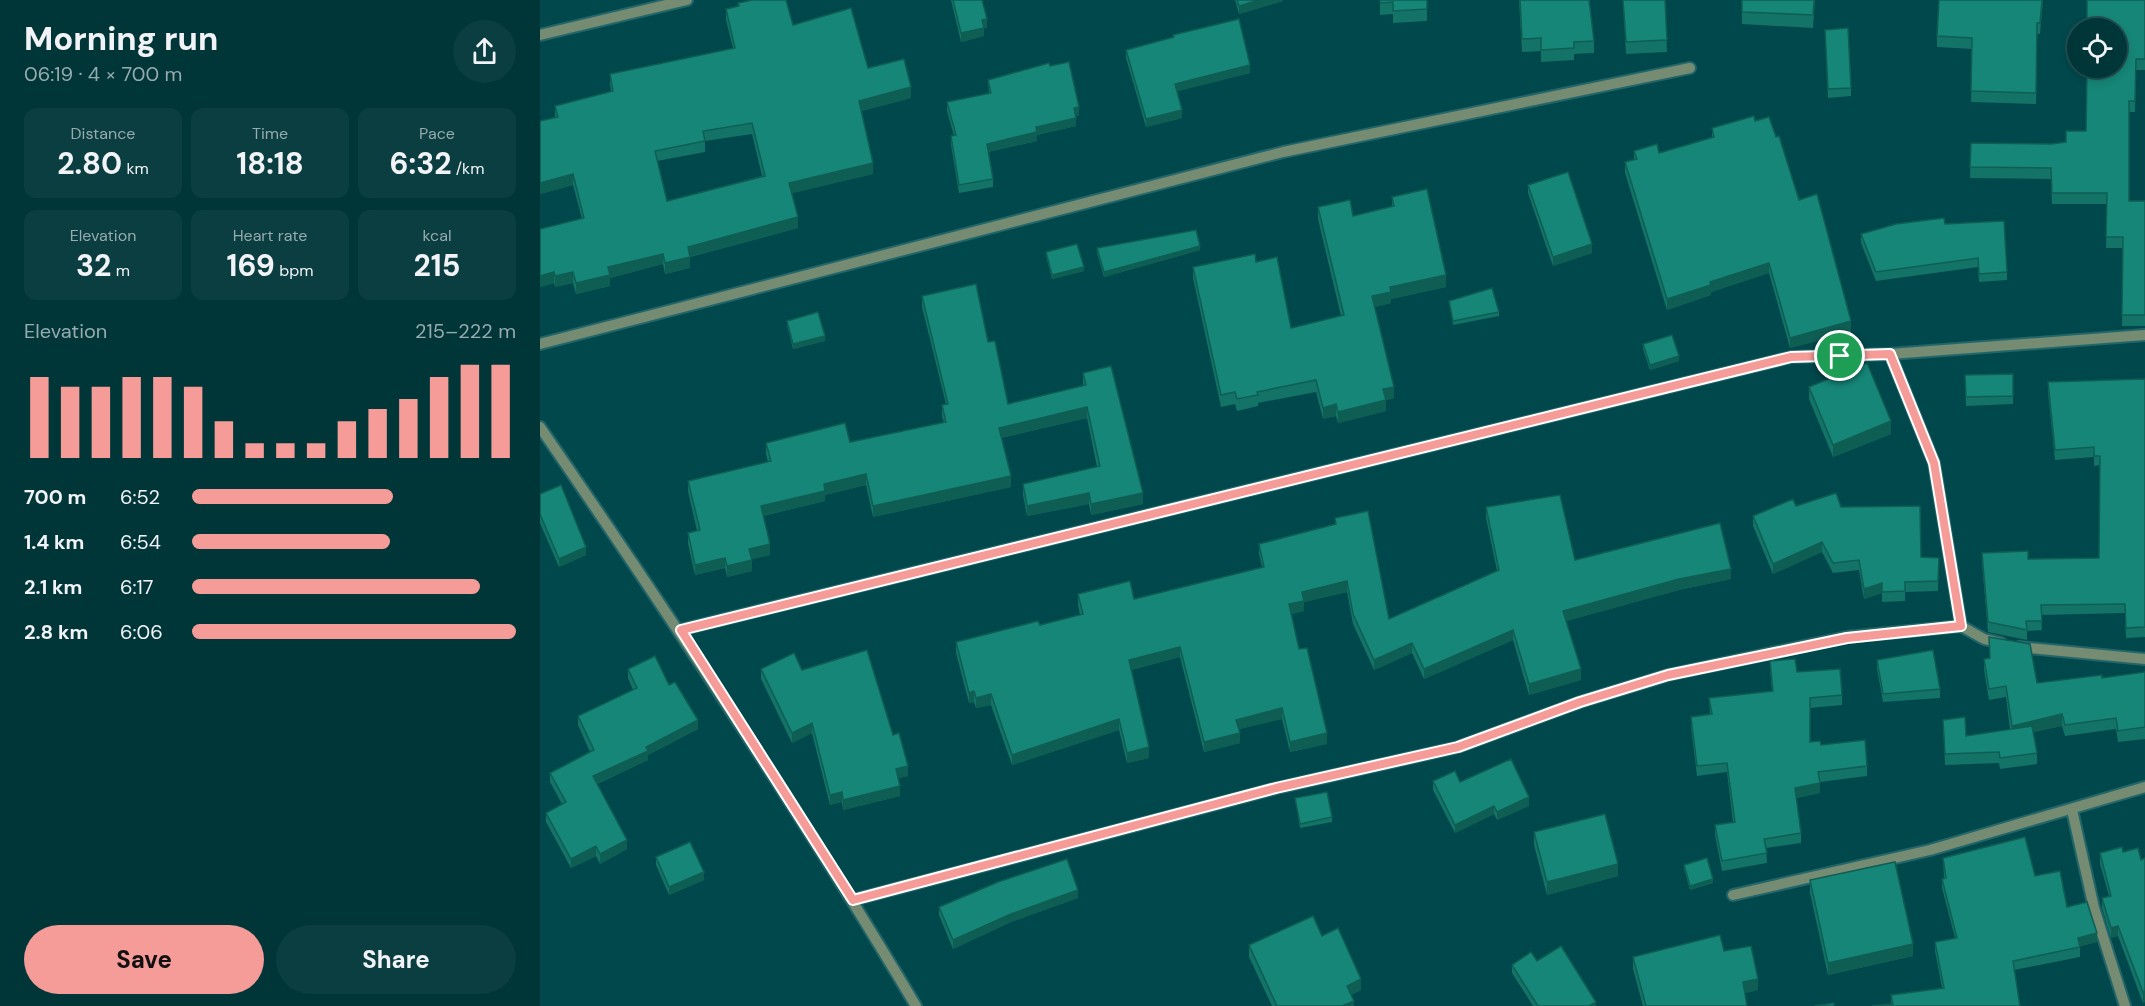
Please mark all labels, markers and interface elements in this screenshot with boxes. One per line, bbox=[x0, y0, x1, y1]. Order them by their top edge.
text: Morning run bbox=[24, 17, 218, 60]
map controls bbox=[2067, 18, 2127, 78]
button: locate bbox=[2067, 18, 2127, 78]
button: share bbox=[453, 20, 516, 83]
text: 06:19 · 4 × 700 m bbox=[24, 61, 182, 87]
text: Distance bbox=[71, 123, 135, 144]
text: Time bbox=[252, 123, 288, 144]
text: Pace bbox=[419, 123, 455, 144]
text: 2.80 bbox=[57, 144, 122, 183]
text: 18:18 bbox=[236, 144, 304, 183]
text: 6:32 bbox=[390, 144, 452, 183]
text: km bbox=[122, 158, 149, 179]
text: /km bbox=[452, 158, 484, 179]
text: Elevation bbox=[70, 225, 136, 246]
text: Heart rate bbox=[233, 225, 307, 246]
text: kcal bbox=[423, 225, 451, 246]
text: 32 bbox=[76, 246, 111, 285]
text: 169 bbox=[227, 246, 275, 285]
text: 215 bbox=[414, 246, 460, 285]
text: m bbox=[111, 260, 130, 281]
text: bpm bbox=[275, 260, 313, 281]
text: Elevation bbox=[24, 318, 107, 344]
text: 215–222 m bbox=[415, 318, 516, 344]
pin bbox=[1814, 330, 1865, 381]
icon: arrive bbox=[1823, 339, 1856, 372]
text: 700 m bbox=[24, 484, 86, 510]
text: 6:52 bbox=[120, 484, 160, 510]
text: 1.4 km bbox=[24, 529, 84, 555]
text: 6:54 bbox=[120, 529, 161, 555]
text: 2.1 km bbox=[24, 574, 82, 600]
text: 6:17 bbox=[120, 574, 154, 600]
text: 2.8 km bbox=[24, 619, 88, 645]
text: 6:06 bbox=[120, 619, 163, 645]
button: Save bbox=[24, 925, 264, 994]
button: Share bbox=[276, 925, 516, 994]

